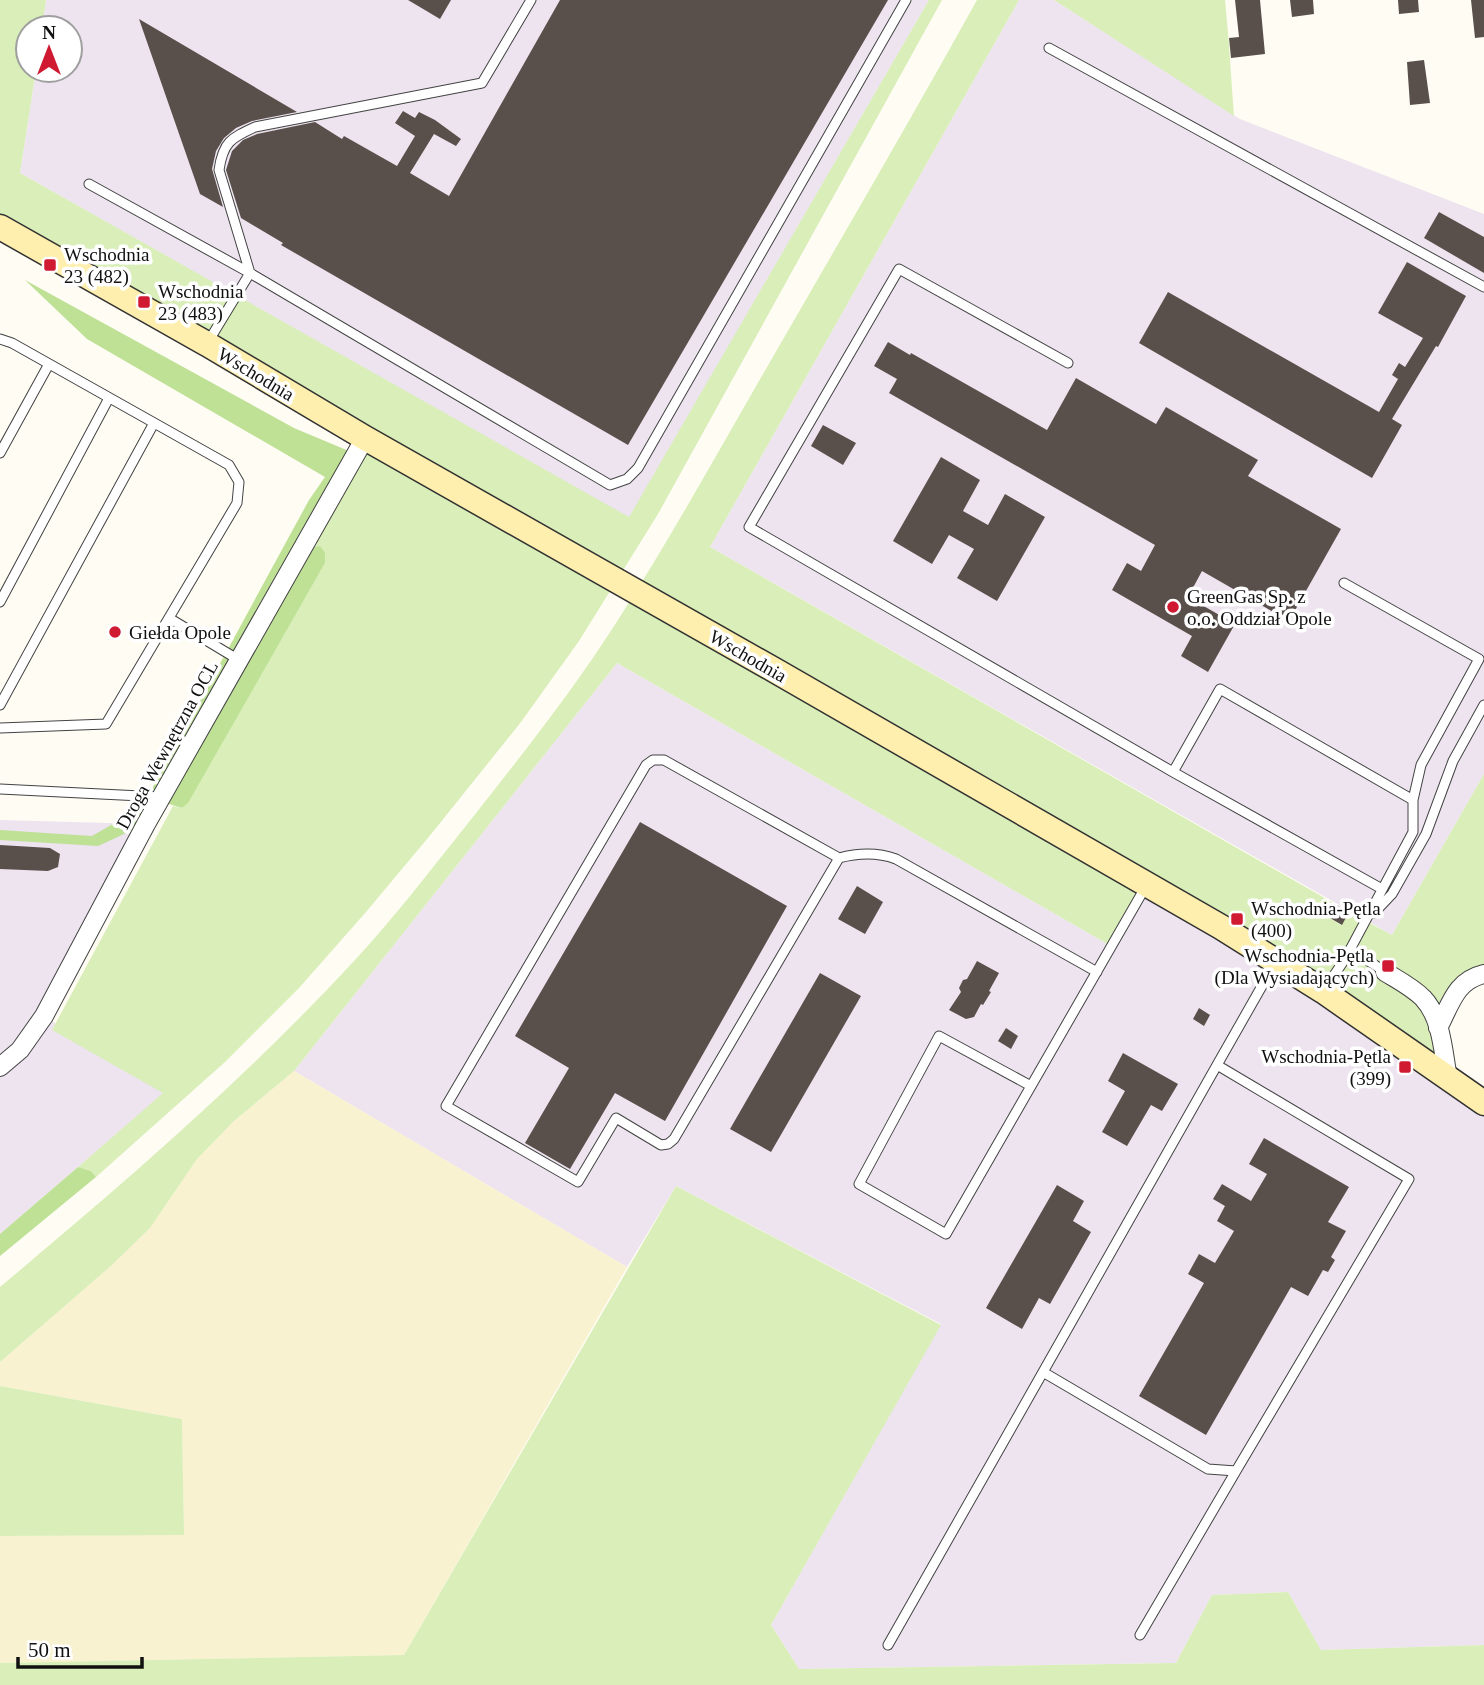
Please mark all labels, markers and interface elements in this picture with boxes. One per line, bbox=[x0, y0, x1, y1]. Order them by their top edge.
north arrow bbox=[14, 14, 84, 84]
text: N bbox=[42, 22, 56, 43]
place label: Wschodnia 23 (482) bbox=[64, 244, 150, 288]
marker: Wschodnia 23 (482) bbox=[42, 257, 58, 273]
place label: Wschodnia 23 (483) bbox=[158, 281, 244, 325]
marker: Wschodnia 23 (483) bbox=[136, 294, 152, 310]
street label: Wschodnia bbox=[214, 343, 299, 405]
place label: GreenGas Sp. z o.o. Oddział Opole bbox=[1187, 586, 1332, 629]
marker: GreenGas Sp. z o.o. Oddział Opole bbox=[1165, 599, 1181, 615]
place label: Giełda Opole bbox=[129, 622, 231, 643]
marker: Giełda Opole bbox=[107, 624, 123, 640]
street label: Wschodnia bbox=[706, 626, 791, 687]
street label: Droga Wewnętrzna OCL bbox=[112, 657, 222, 833]
place label: Wschodnia-Pętla (400) bbox=[1251, 898, 1381, 942]
marker: Wschodnia-Pętla (400) bbox=[1229, 911, 1245, 927]
place label: Wschodnia-Pętla (Dla Wysiadających) bbox=[1215, 945, 1375, 989]
marker: Wschodnia-Pętla (Dla Wysiadających) bbox=[1380, 958, 1396, 974]
place label: Wschodnia-Pętla (399) bbox=[1261, 1046, 1392, 1090]
marker: Wschodnia-Pętla (399) bbox=[1397, 1059, 1413, 1075]
scale bar bbox=[18, 1626, 142, 1670]
text: 50 m bbox=[28, 1638, 71, 1662]

